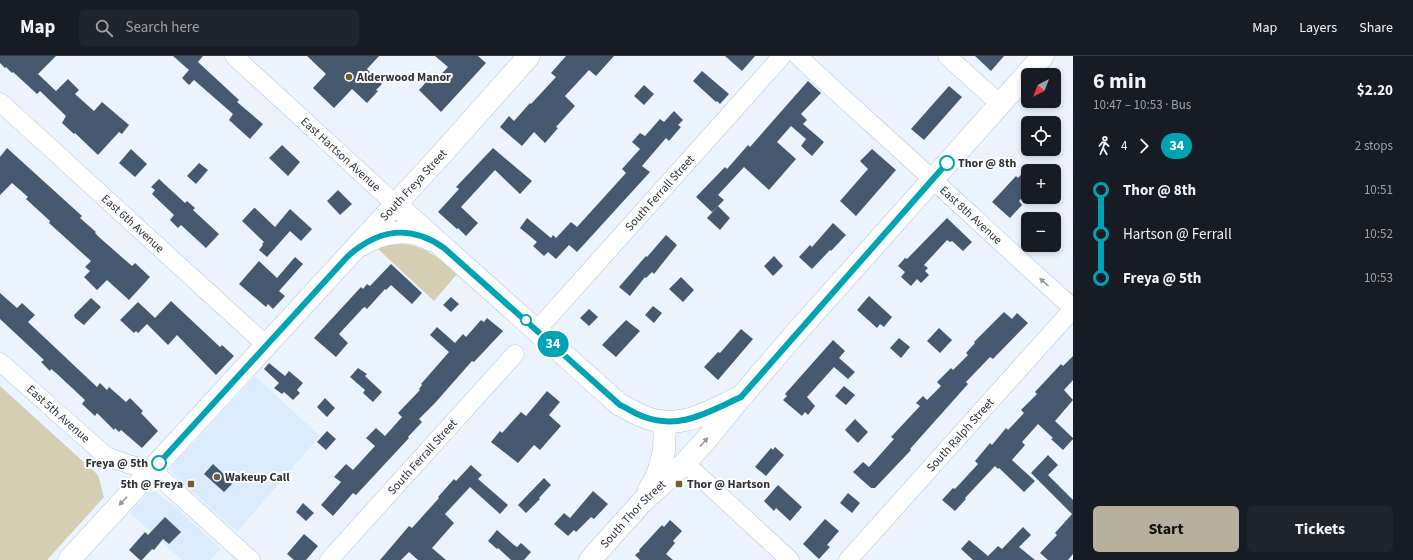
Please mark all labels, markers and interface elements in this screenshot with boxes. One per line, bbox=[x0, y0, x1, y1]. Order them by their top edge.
search box bbox=[79, 10, 359, 46]
text: Map bbox=[20, 14, 55, 41]
icon: search bbox=[93, 17, 115, 39]
text: Search here bbox=[125, 17, 199, 38]
text: Map bbox=[1252, 18, 1277, 38]
text: Layers bbox=[1299, 18, 1337, 38]
text: Share bbox=[1359, 18, 1393, 38]
text: 6 min bbox=[1093, 65, 1147, 97]
north arrow bbox=[1021, 68, 1061, 108]
map controls bbox=[1021, 68, 1061, 252]
place label: Alderwood Manor bbox=[356, 69, 451, 86]
marker: Alderwood Manor bbox=[344, 72, 354, 82]
text: $2.20 bbox=[1357, 80, 1393, 101]
text: 10:47 – 10:53 · Bus bbox=[1093, 96, 1191, 114]
street label: East Hartson Avenue bbox=[297, 113, 384, 196]
button: locate bbox=[1021, 116, 1061, 156]
icon: walk bbox=[1093, 135, 1115, 157]
icon: forward bbox=[1133, 135, 1155, 157]
text: 34 bbox=[1169, 136, 1184, 156]
text: 4 bbox=[1121, 137, 1127, 155]
text: 2 stops bbox=[1355, 137, 1393, 155]
street label: South Freya Street bbox=[376, 146, 451, 225]
street label: South Ferrall Street bbox=[621, 151, 699, 235]
marker: Thor @ 8th bbox=[939, 155, 955, 171]
place label: Thor @ 8th bbox=[958, 155, 1017, 172]
button: + bbox=[1021, 164, 1061, 204]
text: Thor @ 8th bbox=[1123, 180, 1196, 201]
text: 10:51 bbox=[1364, 181, 1393, 199]
street label: East 8th Avenue bbox=[936, 182, 1006, 249]
street label: East 6th Avenue bbox=[97, 191, 168, 257]
button: − bbox=[1021, 212, 1061, 252]
text: Hartson @ Ferrall bbox=[1123, 224, 1232, 245]
text: 10:52 bbox=[1364, 225, 1393, 243]
text: Freya @ 5th bbox=[1123, 268, 1201, 289]
text: 10:53 bbox=[1364, 269, 1393, 287]
one-way arrow bbox=[1039, 277, 1049, 287]
unlabelled marker bbox=[520, 314, 532, 326]
line badge: 34 bbox=[535, 331, 571, 357]
text: 34 bbox=[546, 334, 560, 354]
street label: East 5th Avenue bbox=[23, 381, 93, 447]
street label: South Ralph Street bbox=[923, 395, 998, 476]
street label: South Ferrall Street bbox=[384, 415, 461, 499]
one-way arrow bbox=[700, 437, 709, 447]
place label: Freya @ 5th bbox=[85, 455, 148, 472]
marker: Freya @ 5th bbox=[151, 455, 167, 471]
place label: Wakeup Call bbox=[225, 469, 290, 486]
marker: Wakeup Call bbox=[212, 472, 222, 482]
place label: 5th @ Freya bbox=[120, 476, 183, 493]
street label: South Thor Street bbox=[597, 476, 670, 552]
place label: Thor @ Hartson bbox=[687, 476, 770, 493]
marker: 5th @ Freya bbox=[186, 479, 196, 489]
marker: Thor @ Hartson bbox=[674, 479, 684, 489]
one-way arrow bbox=[119, 497, 128, 506]
button: Start bbox=[1093, 506, 1239, 552]
button: Tickets bbox=[1247, 506, 1393, 552]

